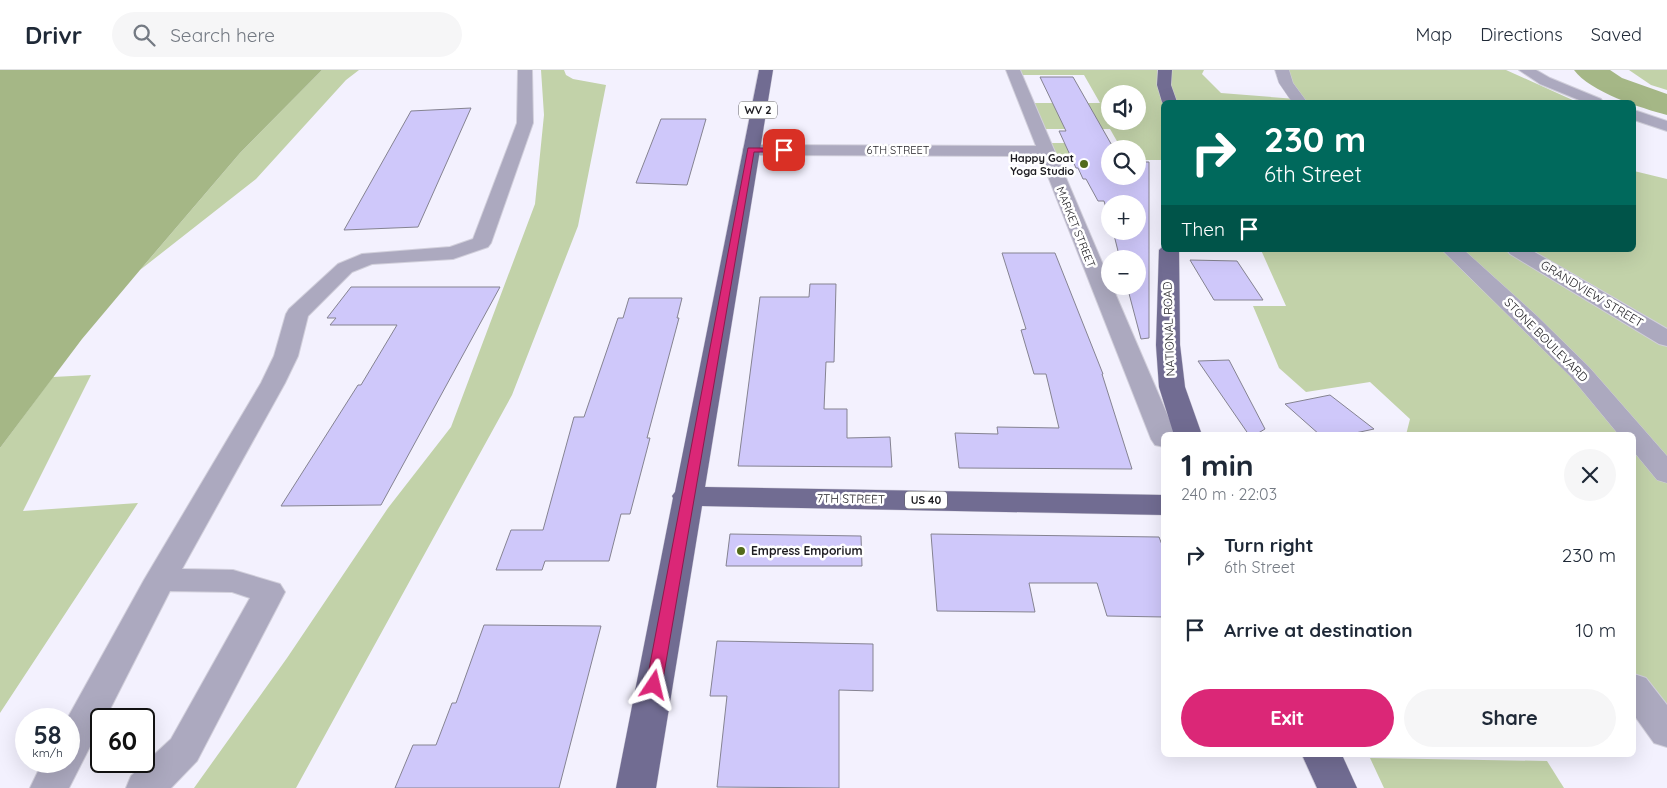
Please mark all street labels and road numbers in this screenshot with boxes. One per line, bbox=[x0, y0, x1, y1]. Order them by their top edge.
road number: WV 2 bbox=[739, 102, 777, 118]
street label: 6TH STREET bbox=[867, 143, 930, 157]
street label: MARKET STREET bbox=[1053, 184, 1099, 270]
street label: GRANDVIEW STREET bbox=[1538, 257, 1646, 330]
street label: NATIONAL ROAD bbox=[1159, 281, 1178, 377]
street label: STONE BOULEVARD bbox=[1501, 295, 1592, 385]
street label: 7TH STREET bbox=[817, 490, 885, 507]
road number: US 40 bbox=[905, 492, 947, 508]

